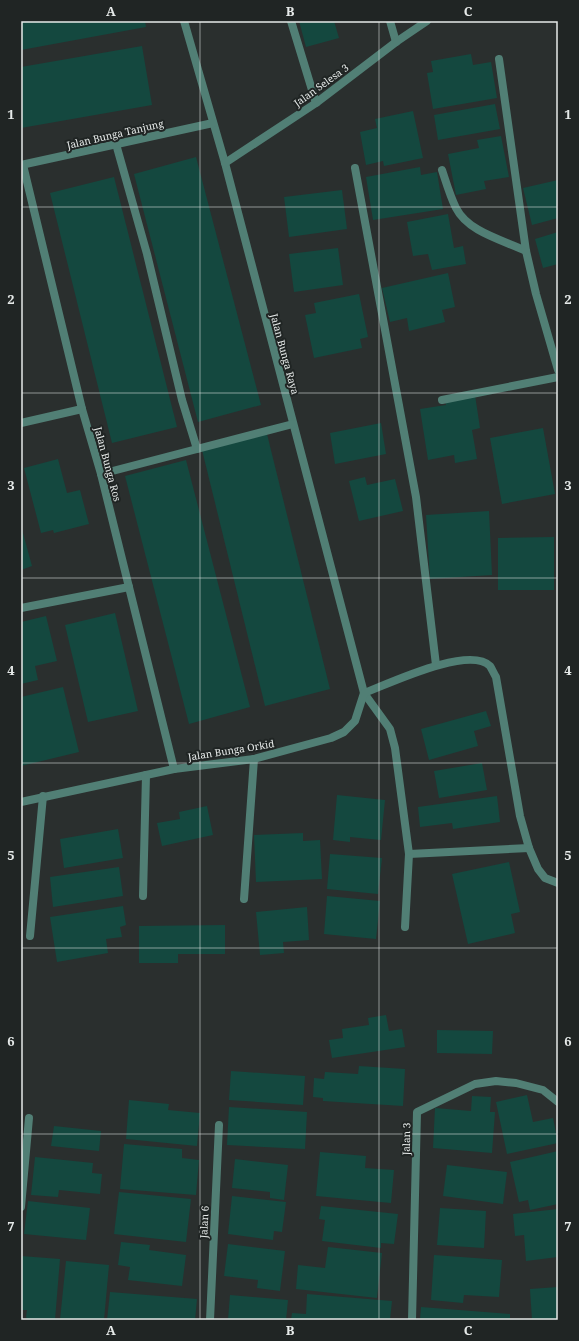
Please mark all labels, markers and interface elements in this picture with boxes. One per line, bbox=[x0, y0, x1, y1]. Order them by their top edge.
text: A bbox=[106, 2, 116, 20]
text: B bbox=[286, 2, 295, 20]
text: C bbox=[464, 2, 473, 20]
street label: Jalan Selesa 3 bbox=[290, 60, 352, 110]
text: 1 bbox=[7, 105, 15, 123]
text: 1 bbox=[564, 105, 572, 123]
street label: Jalan Bunga Tanjung bbox=[64, 116, 165, 152]
text: 2 bbox=[7, 290, 15, 308]
text: 2 bbox=[564, 290, 572, 308]
street label: Jalan Bunga Raya bbox=[267, 311, 303, 396]
street label: Jalan Bunga Ros bbox=[91, 424, 125, 503]
text: 3 bbox=[7, 476, 15, 494]
text: 3 bbox=[564, 476, 572, 494]
text: 4 bbox=[7, 661, 15, 679]
text: 4 bbox=[564, 661, 572, 679]
street label: Jalan Bunga Orkid bbox=[186, 736, 275, 764]
text: 5 bbox=[7, 846, 15, 864]
text: 5 bbox=[564, 846, 572, 864]
text: 6 bbox=[7, 1032, 15, 1050]
text: 6 bbox=[564, 1032, 572, 1050]
street label: Jalan 3 bbox=[399, 1122, 413, 1156]
street label: Jalan 6 bbox=[196, 1205, 212, 1240]
text: 7 bbox=[7, 1217, 15, 1235]
text: 7 bbox=[564, 1217, 572, 1235]
text: A bbox=[106, 1321, 116, 1339]
text: B bbox=[286, 1321, 295, 1339]
text: C bbox=[464, 1321, 473, 1339]

